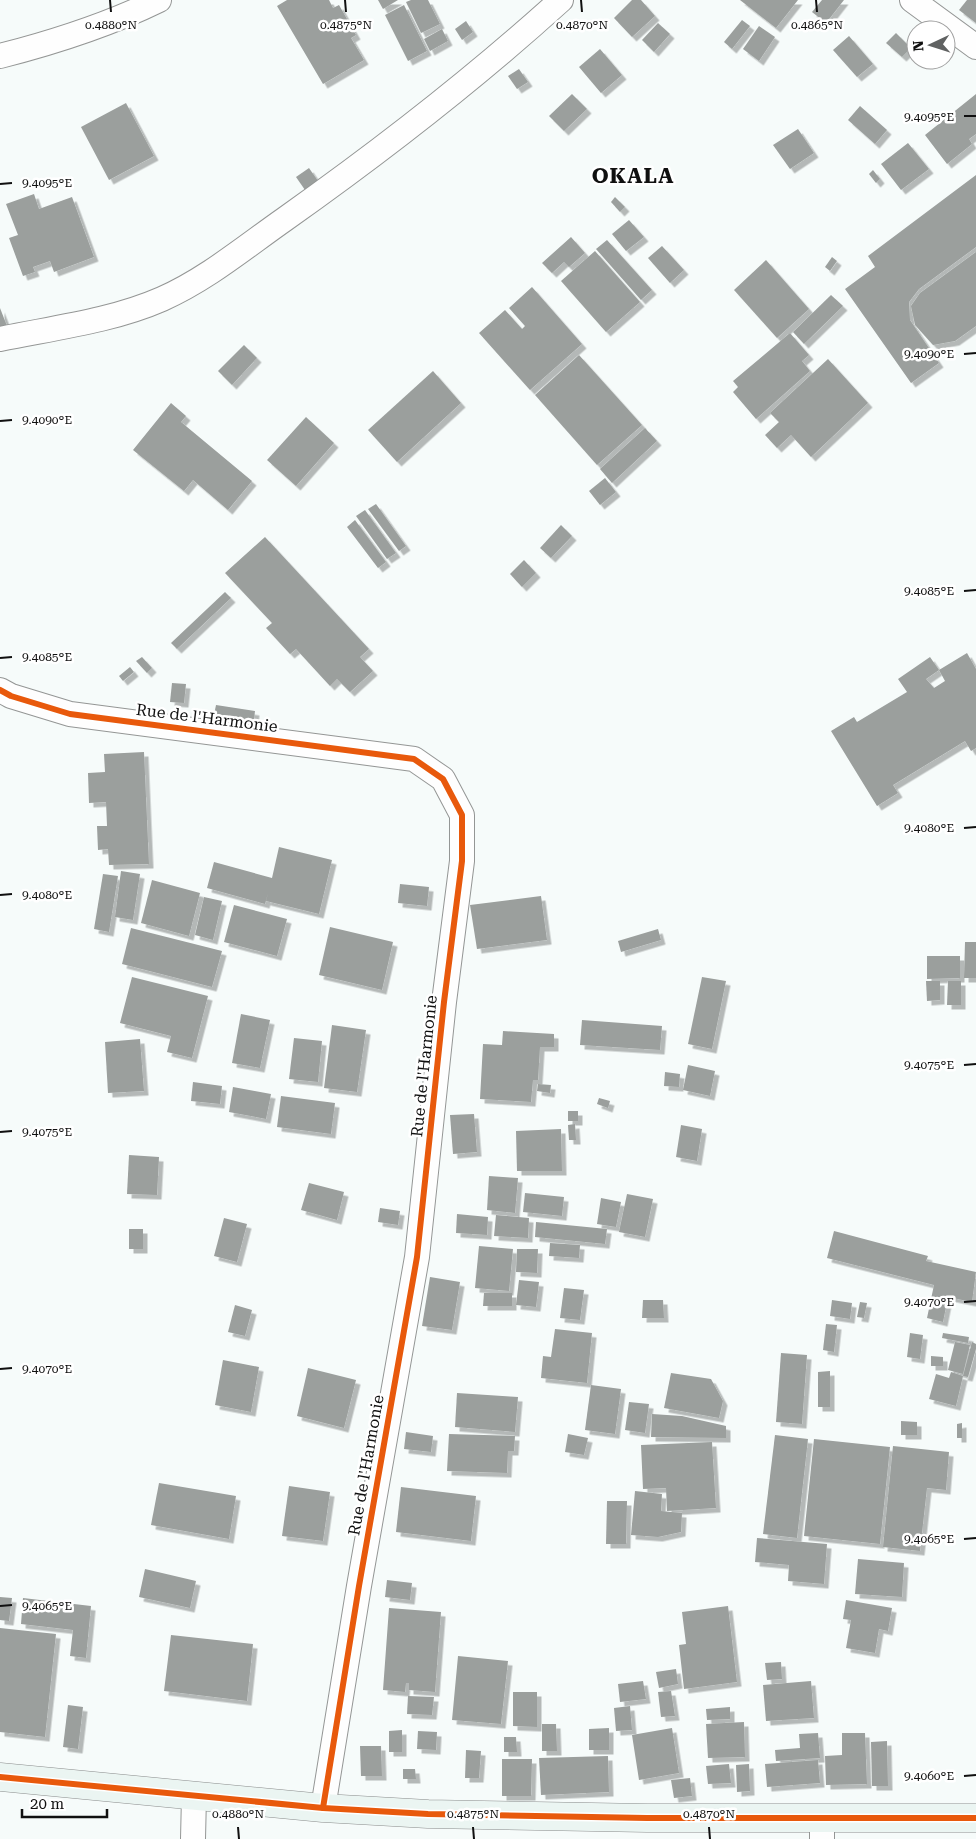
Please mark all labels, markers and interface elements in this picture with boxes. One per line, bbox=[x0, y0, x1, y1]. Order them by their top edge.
text: 0.4880°N bbox=[85, 18, 137, 32]
text: 0.4875°N bbox=[320, 18, 372, 32]
text: 0.4870°N bbox=[556, 18, 608, 32]
text: 0.4865°N bbox=[791, 18, 843, 32]
north arrow bbox=[906, 20, 956, 70]
text: N bbox=[910, 40, 926, 52]
text: 9.4095°E bbox=[904, 110, 954, 124]
district label: OKALA bbox=[592, 164, 674, 188]
text: 9.4095°E bbox=[22, 176, 72, 190]
text: 9.4090°E bbox=[904, 347, 954, 361]
text: 9.4090°E bbox=[22, 413, 72, 427]
text: 9.4085°E bbox=[904, 584, 954, 598]
text: 9.4085°E bbox=[22, 650, 72, 664]
street label: Rue de l'Harmonie bbox=[135, 700, 279, 736]
text: 9.4080°E bbox=[904, 821, 954, 835]
text: 9.4080°E bbox=[22, 888, 72, 902]
street label: Rue de l'Harmonie bbox=[407, 994, 441, 1138]
text: 9.4075°E bbox=[904, 1058, 954, 1072]
text: 9.4075°E bbox=[22, 1125, 72, 1139]
text: 9.4070°E bbox=[904, 1295, 954, 1309]
text: 9.4070°E bbox=[22, 1362, 72, 1376]
street label: Rue de l'Harmonie bbox=[344, 1393, 388, 1537]
text: 9.4065°E bbox=[904, 1532, 954, 1546]
text: 9.4065°E bbox=[22, 1599, 72, 1613]
text: 9.4060°E bbox=[904, 1769, 954, 1783]
scale bar bbox=[22, 1786, 108, 1818]
text: 20 m bbox=[30, 1795, 65, 1813]
text: 0.4880°N bbox=[212, 1807, 264, 1821]
text: 0.4875°N bbox=[447, 1807, 499, 1821]
text: 0.4870°N bbox=[683, 1807, 735, 1821]

